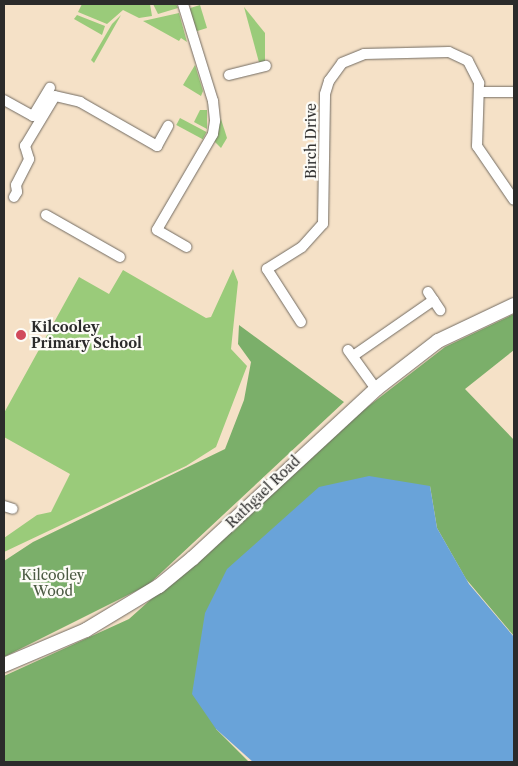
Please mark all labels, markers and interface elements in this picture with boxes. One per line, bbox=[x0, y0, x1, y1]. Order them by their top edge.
street label: Birch Drive bbox=[303, 103, 319, 179]
place label: Kilcooley Primary School bbox=[31, 319, 142, 352]
marker: Kilcooley Primary School bbox=[15, 329, 27, 341]
street label: Rathgael Road bbox=[222, 452, 304, 532]
park label: Kilcooley Wood bbox=[21, 567, 85, 600]

